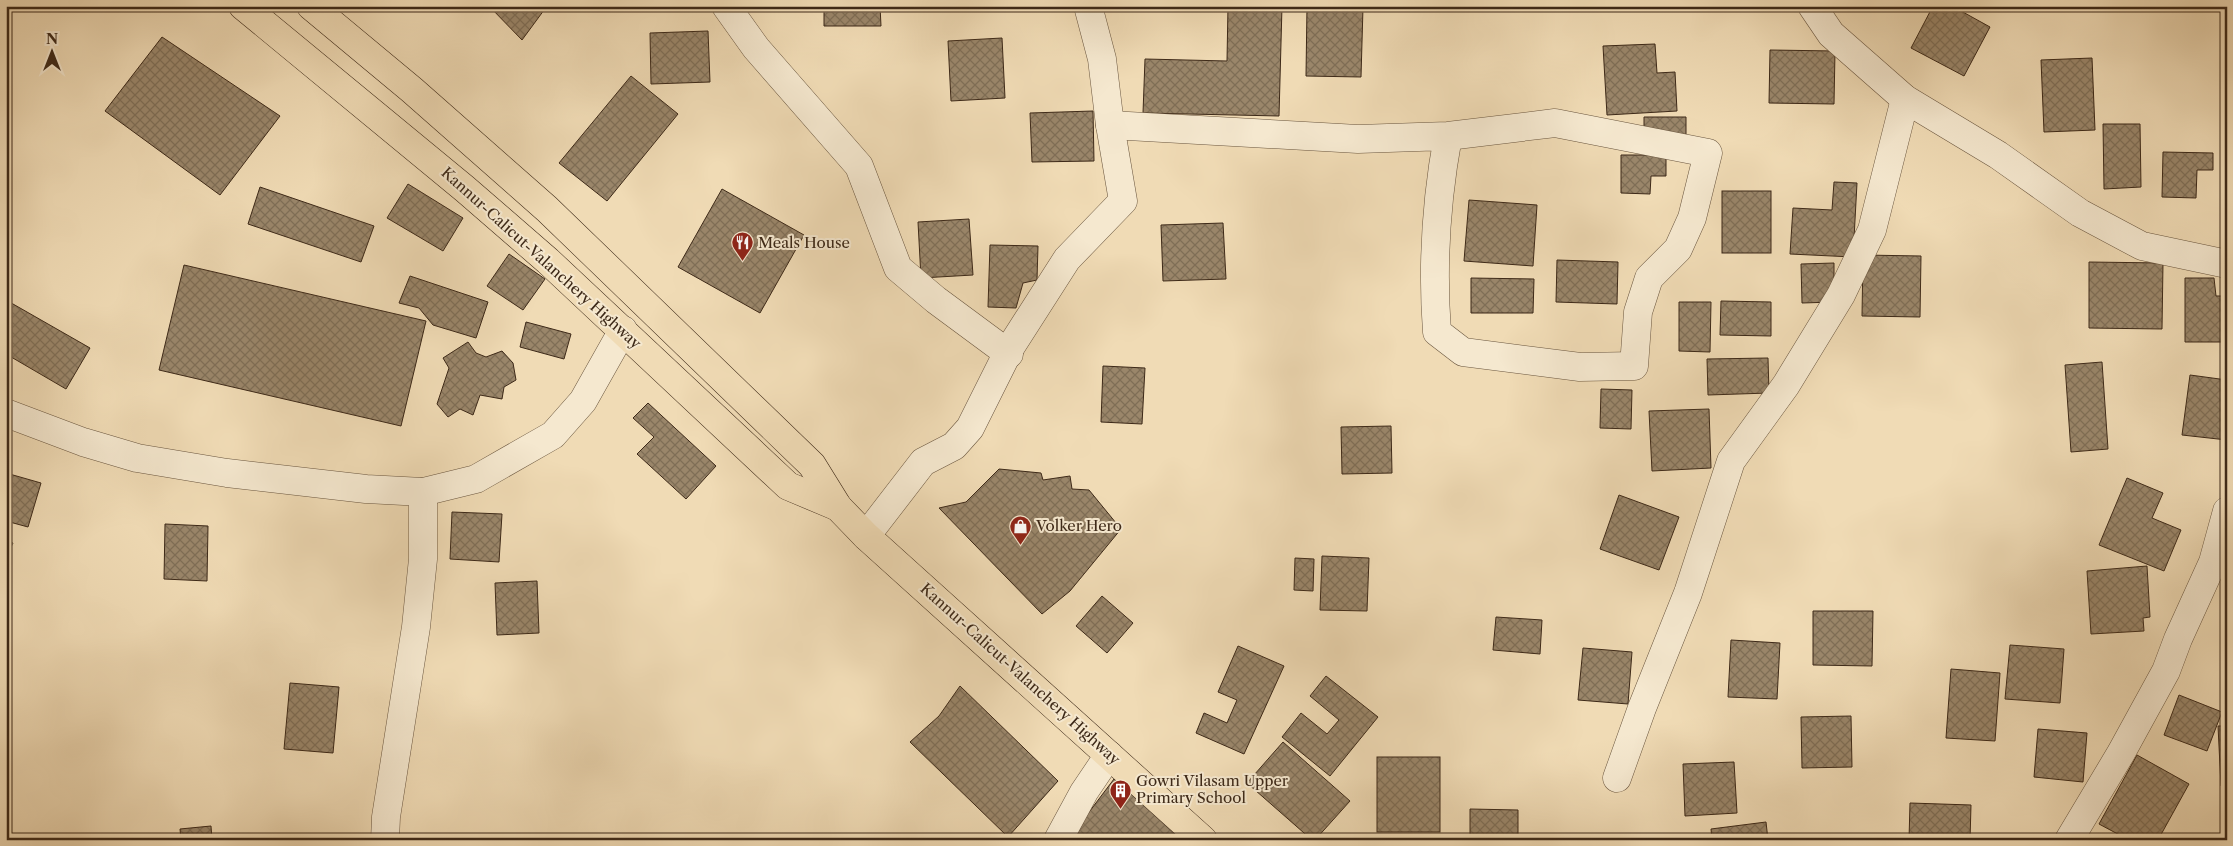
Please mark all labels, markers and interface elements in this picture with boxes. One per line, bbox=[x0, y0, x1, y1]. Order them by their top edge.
north arrow bbox=[28, 28, 78, 78]
text: N bbox=[46, 30, 58, 48]
street label: Kannur-Calicut-Valanchery Highway bbox=[437, 163, 646, 353]
restaurant icon: Meals House bbox=[730, 231, 754, 262]
place label: Meals House bbox=[758, 233, 850, 252]
shop icon: Volker Hero bbox=[1008, 514, 1032, 545]
place label: Volker Hero bbox=[1035, 516, 1122, 535]
street label: Kannur-Calicut-Valanchery Highway bbox=[916, 579, 1125, 769]
place label: Gowri Vilasam Upper Primary School bbox=[1136, 771, 1289, 807]
building icon: Gowri Vilasam Upper Primary School bbox=[1108, 778, 1132, 809]

